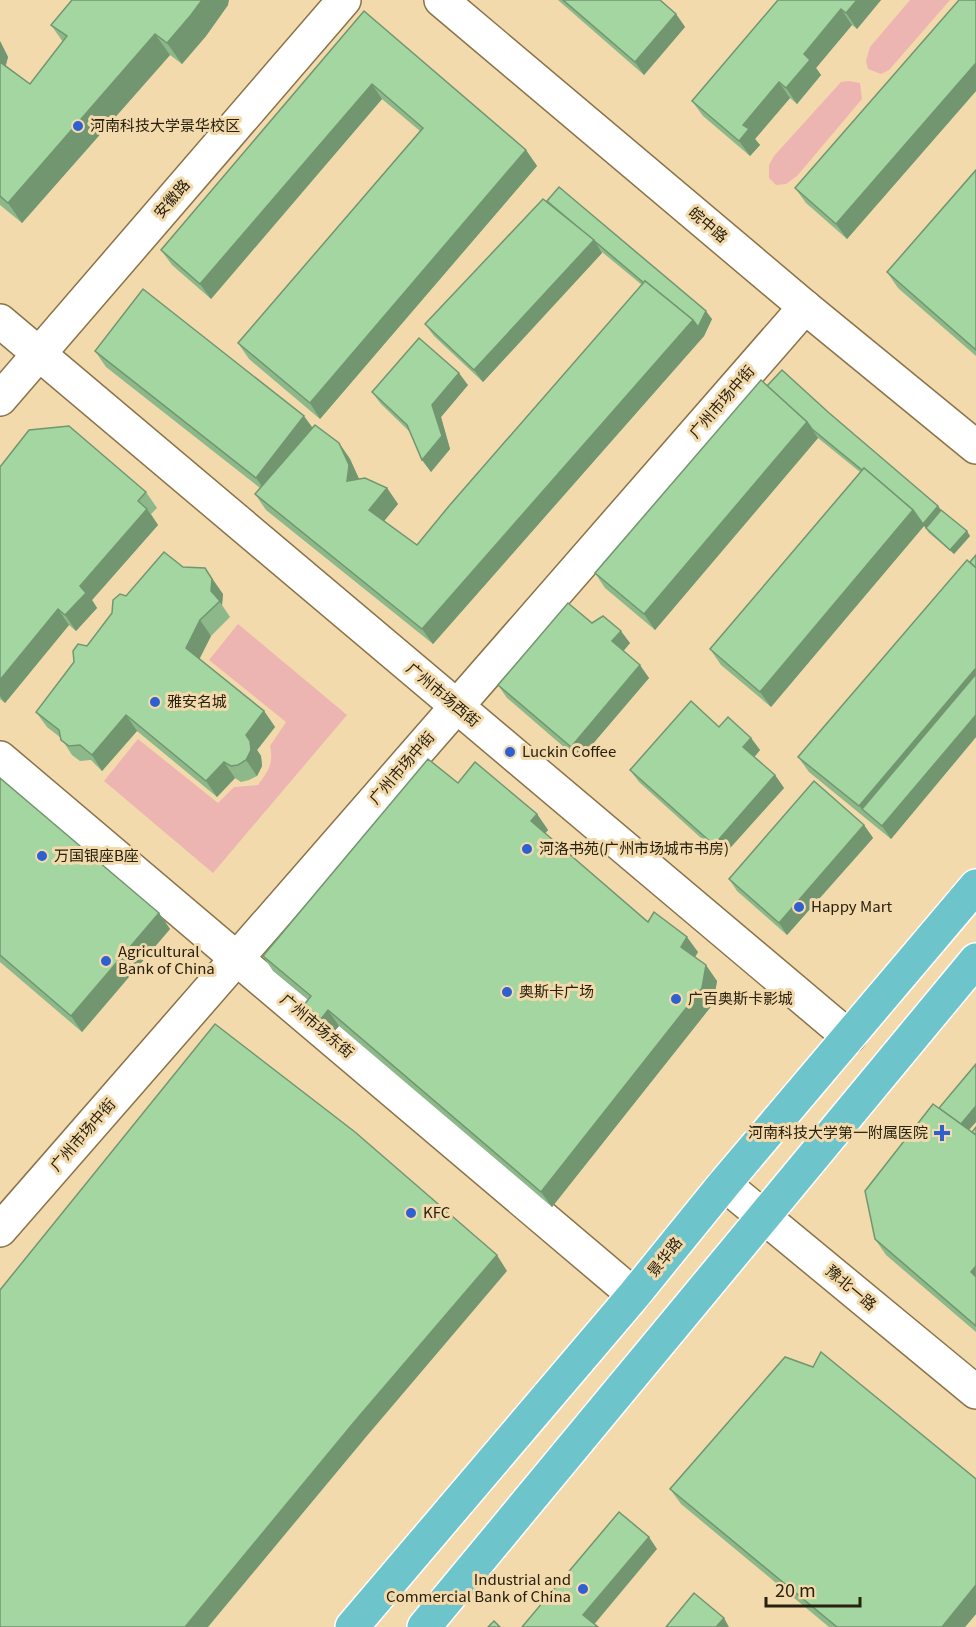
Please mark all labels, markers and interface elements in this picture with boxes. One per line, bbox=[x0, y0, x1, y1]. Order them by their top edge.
place label: 河南科技大学景华校区 bbox=[90, 114, 240, 135]
marker: 河南科技大学景华校区 bbox=[71, 119, 85, 133]
street label: 安徽路 bbox=[148, 174, 194, 222]
street label: 皖中路 bbox=[685, 201, 733, 246]
street label: 广州市场中街 bbox=[683, 360, 758, 442]
street label: 广州市场西街 bbox=[403, 657, 485, 731]
place label: 雅安名城 bbox=[167, 690, 227, 711]
marker: 雅安名城 bbox=[148, 695, 162, 709]
street label: 广州市场中街 bbox=[363, 726, 438, 808]
place label: Luckin Coffee bbox=[522, 740, 616, 761]
marker: Luckin Coffee bbox=[503, 745, 517, 759]
place label: 河洛书苑(广州市场城市书房) bbox=[539, 837, 729, 858]
marker: 河洛书苑(广州市场城市书房) bbox=[520, 842, 534, 856]
place label: 万国银座B座 bbox=[54, 844, 139, 865]
marker: 万国银座B座 bbox=[35, 849, 49, 863]
place label: Happy Mart bbox=[811, 895, 892, 916]
marker: Happy Mart bbox=[792, 900, 806, 914]
place label: Agricultural Bank of China bbox=[118, 940, 215, 978]
marker: Agricultural Bank of China bbox=[99, 954, 113, 968]
place label: 奥斯卡广场 bbox=[519, 980, 594, 1001]
marker: 奥斯卡广场 bbox=[500, 985, 514, 999]
place label: 广百奥斯卡影城 bbox=[688, 987, 793, 1008]
street label: 广州市场东街 bbox=[277, 988, 359, 1062]
marker: 广百奥斯卡影城 bbox=[669, 992, 683, 1006]
street label: 广州市场中街 bbox=[44, 1093, 119, 1175]
place label: 河南科技大学第一附属医院 bbox=[748, 1121, 928, 1142]
marker: 河南科技大学第一附属医院 bbox=[933, 1124, 951, 1142]
place label: KFC bbox=[423, 1201, 451, 1222]
marker: KFC bbox=[404, 1206, 418, 1220]
street label: 景华路 bbox=[642, 1232, 686, 1280]
street label: 豫北一路 bbox=[822, 1260, 882, 1314]
place label: Industrial and Commercial Bank of China bbox=[386, 1568, 571, 1606]
scale bar bbox=[766, 1570, 860, 1608]
text: 20 m bbox=[775, 1576, 816, 1602]
marker: Industrial and Commercial Bank of China bbox=[576, 1582, 590, 1596]

